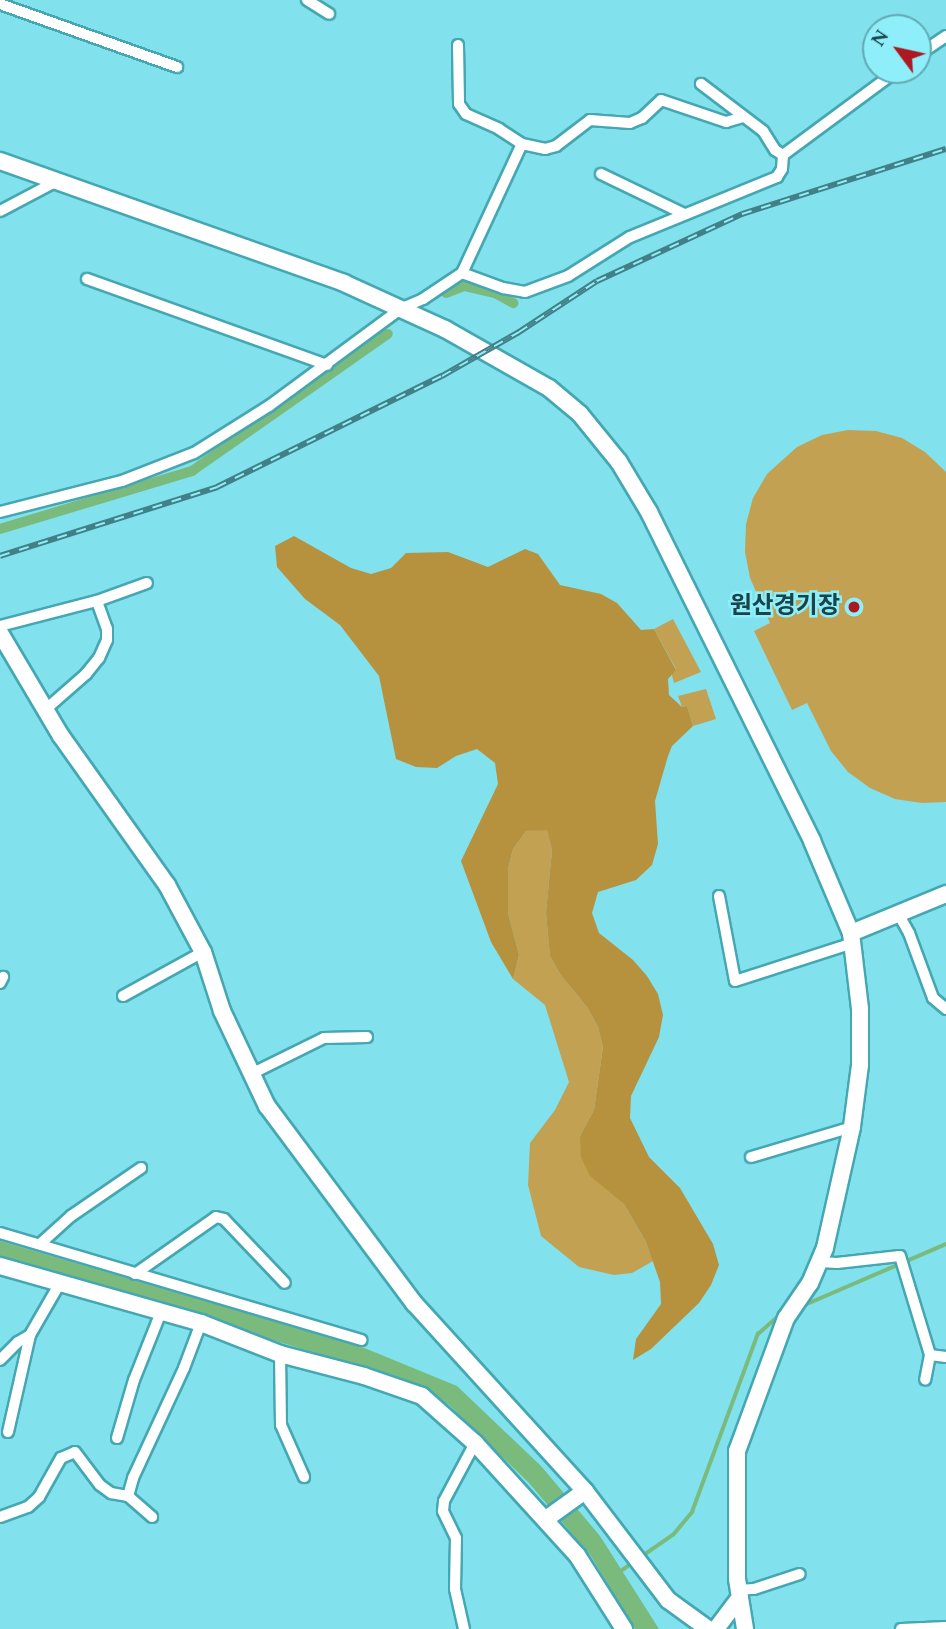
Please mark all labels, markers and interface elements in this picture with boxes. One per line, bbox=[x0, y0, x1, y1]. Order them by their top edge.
north arrow bbox=[862, 14, 932, 84]
text: N bbox=[864, 24, 897, 53]
place label: 원산경기장 bbox=[730, 593, 840, 621]
marker: 원산경기장 bbox=[846, 599, 862, 615]

